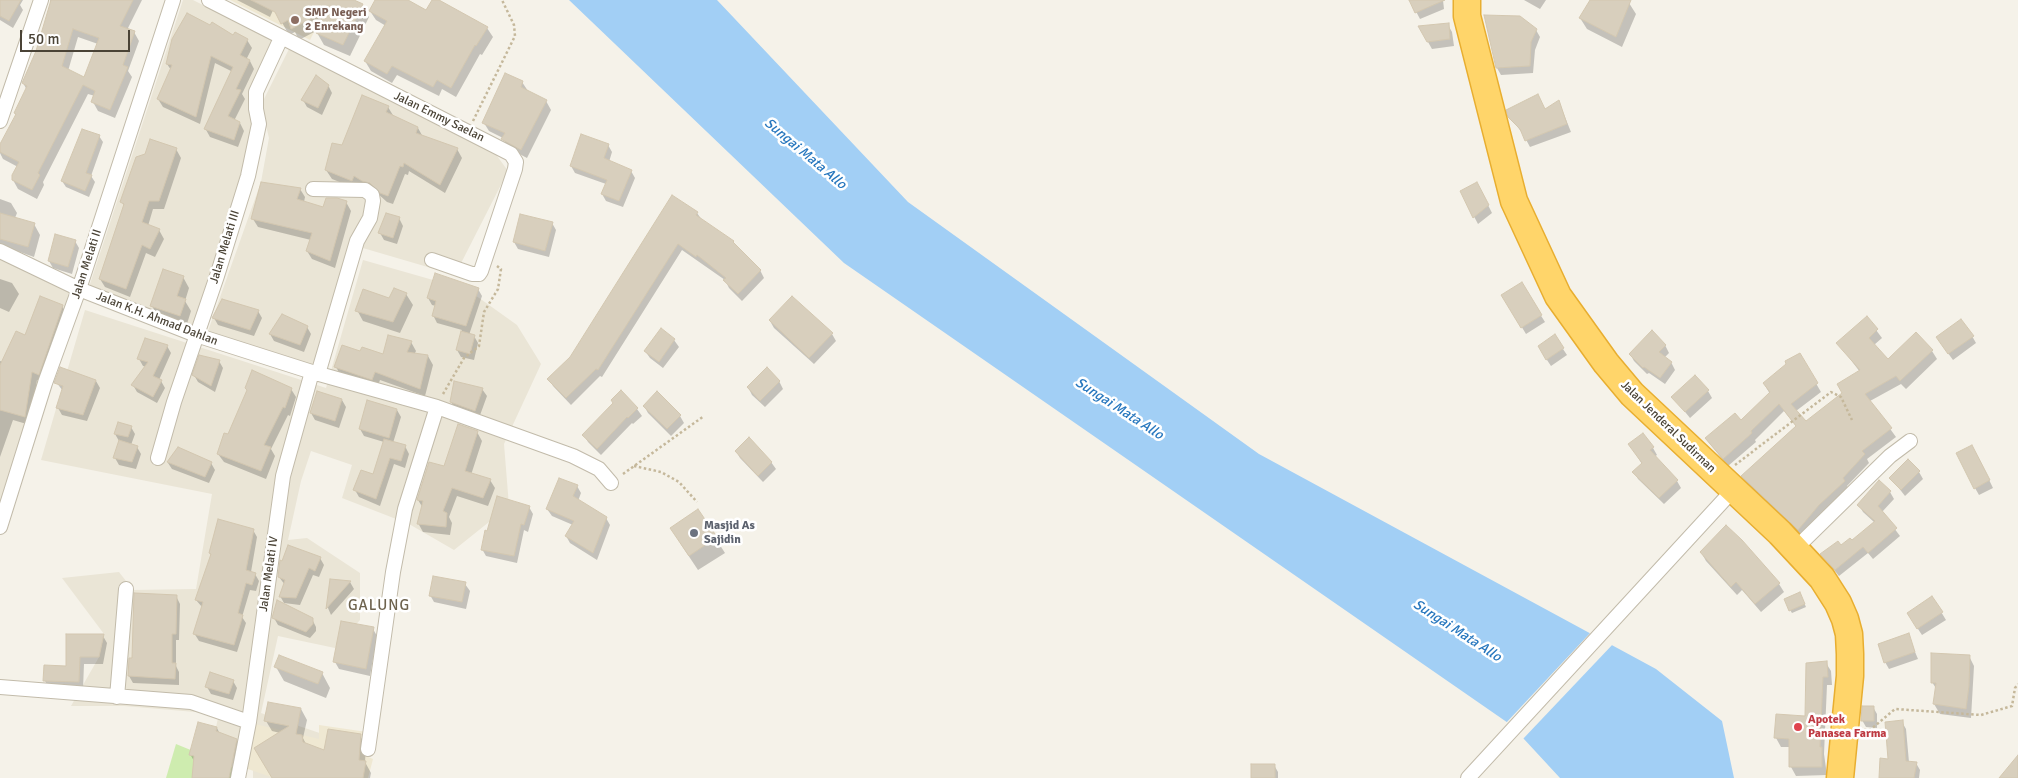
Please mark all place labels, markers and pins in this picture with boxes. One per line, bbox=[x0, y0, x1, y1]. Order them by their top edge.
place label: SMP Negeri 2 Enrekang bbox=[305, 6, 367, 34]
marker: SMP Negeri 2 Enrekang bbox=[289, 14, 301, 26]
place label: Masjid As Sajidin bbox=[704, 519, 755, 547]
marker: Masjid As Sajidin bbox=[688, 527, 700, 539]
place label: Apotek Panasea Farma bbox=[1808, 713, 1886, 741]
marker: Apotek Panasea Farma bbox=[1792, 721, 1804, 733]

